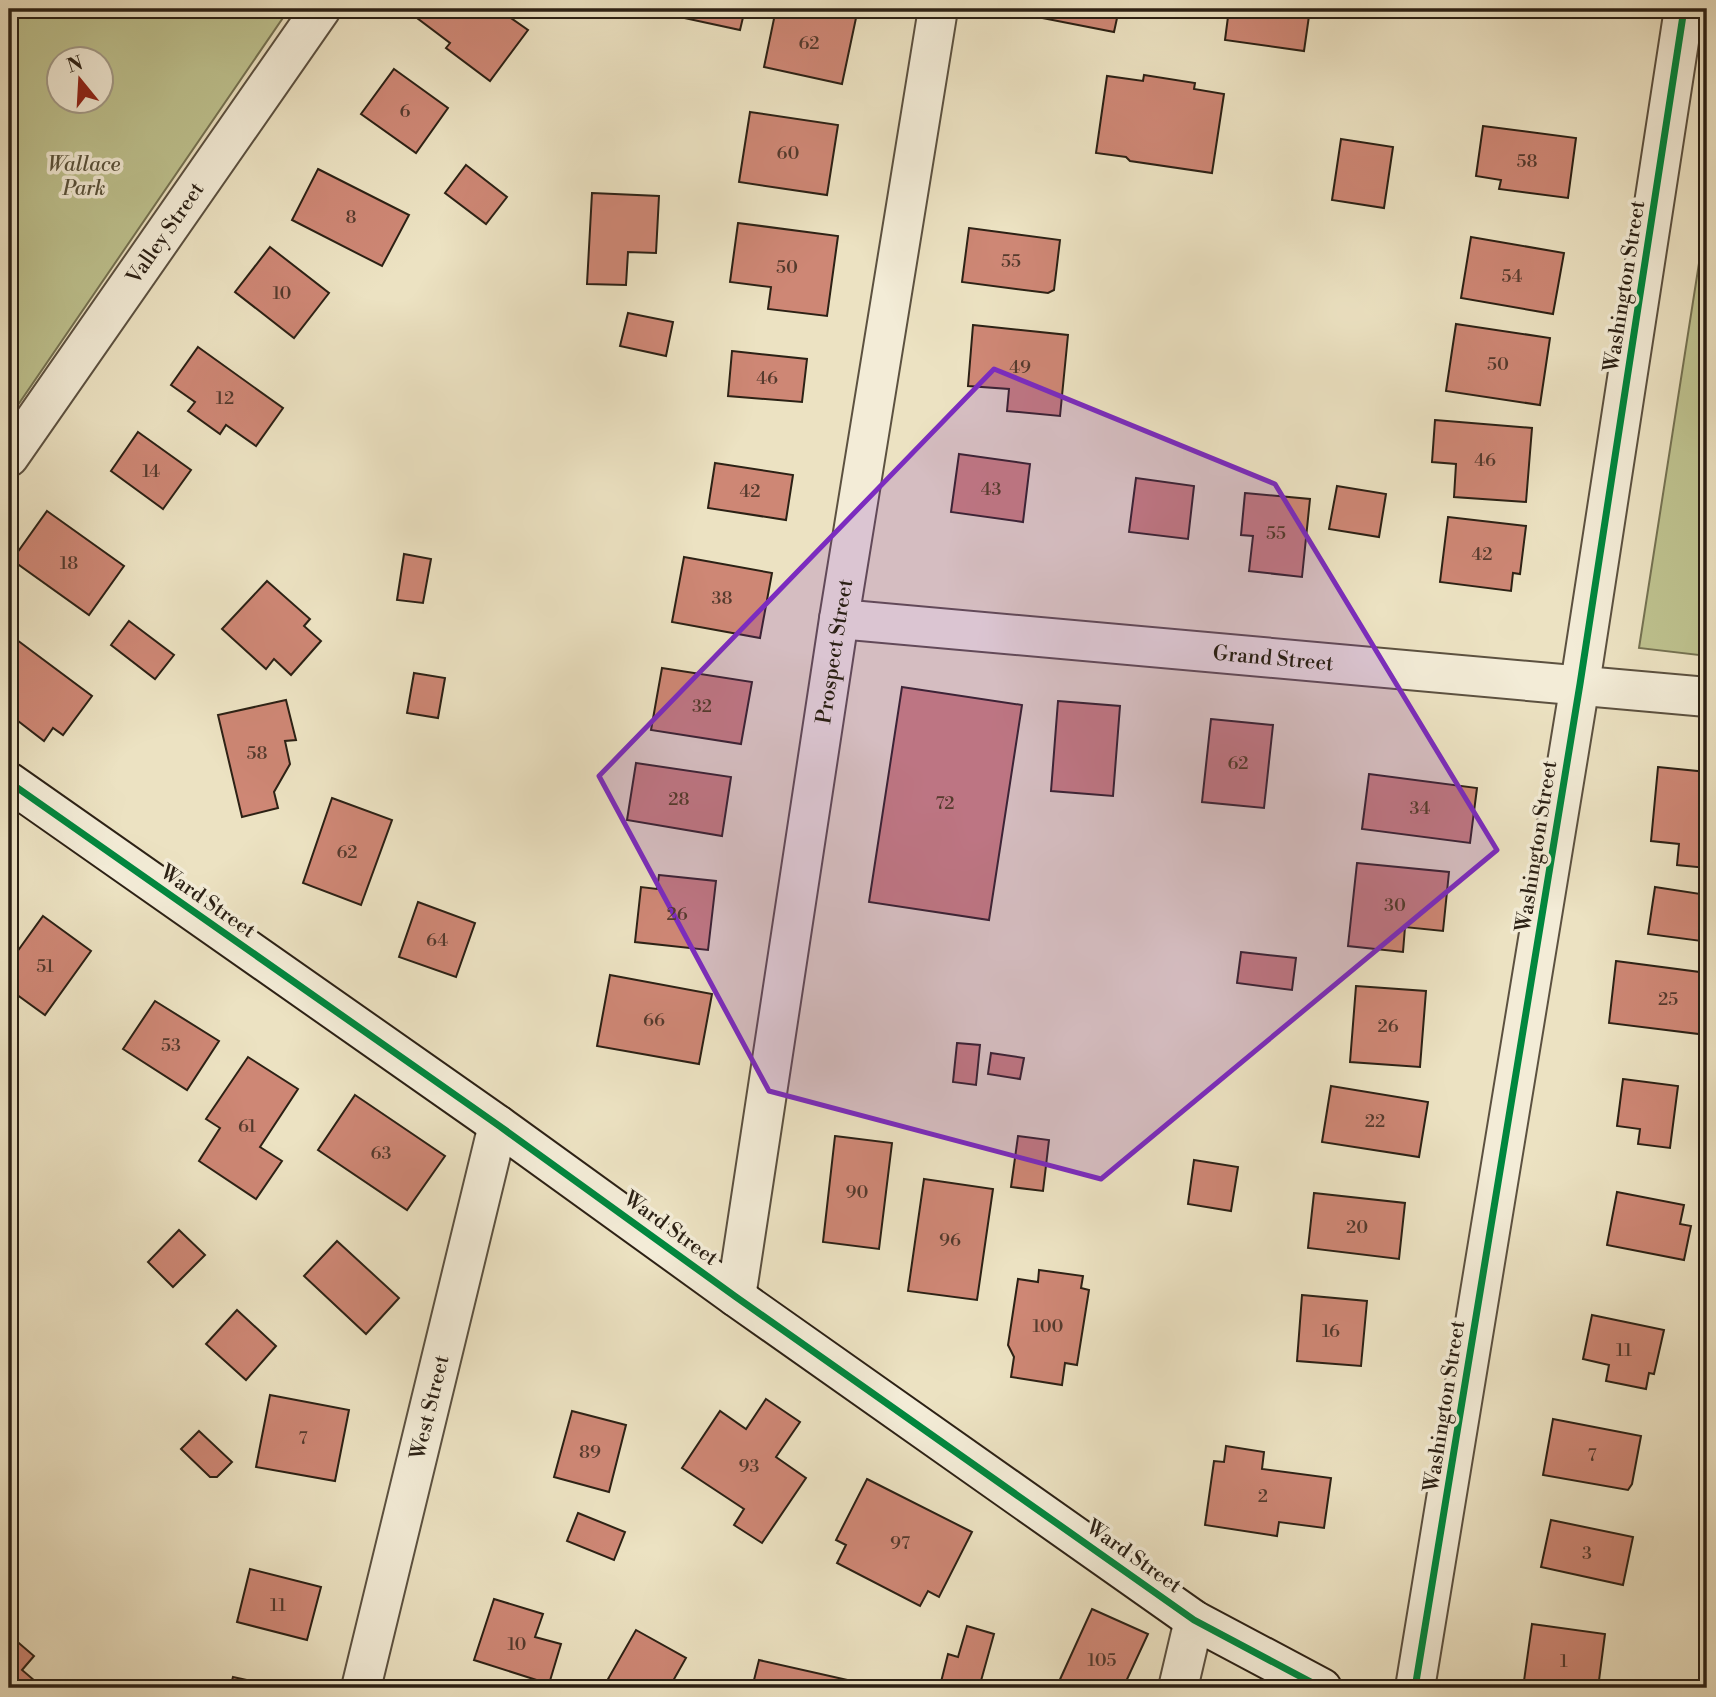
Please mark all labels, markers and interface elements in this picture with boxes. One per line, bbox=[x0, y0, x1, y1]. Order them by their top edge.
house number: 62 bbox=[798, 32, 820, 55]
north arrow bbox=[46, 46, 116, 116]
text: N bbox=[64, 51, 86, 79]
house number: 6 bbox=[400, 100, 411, 123]
house number: 60 bbox=[777, 142, 799, 165]
house number: 58 bbox=[1517, 150, 1537, 173]
park label: Wallace Park bbox=[48, 152, 121, 202]
street label: Valley Street bbox=[121, 177, 211, 290]
street label: Washington Street bbox=[1598, 198, 1651, 375]
house number: 8 bbox=[345, 206, 357, 229]
house number: 55 bbox=[1001, 250, 1021, 273]
house number: 50 bbox=[776, 256, 798, 279]
house number: 54 bbox=[1502, 265, 1523, 288]
house number: 10 bbox=[272, 282, 292, 305]
house number: 50 bbox=[1487, 353, 1509, 376]
house number: 49 bbox=[1009, 356, 1031, 379]
house number: 46 bbox=[756, 367, 778, 390]
house number: 12 bbox=[216, 387, 234, 410]
house number: 46 bbox=[1474, 449, 1496, 472]
house number: 14 bbox=[142, 460, 160, 483]
house number: 43 bbox=[981, 478, 1001, 501]
house number: 42 bbox=[740, 480, 760, 503]
house number: 55 bbox=[1266, 522, 1286, 545]
house number: 42 bbox=[1472, 543, 1492, 566]
house number: 18 bbox=[60, 552, 78, 575]
street label: Prospect Street bbox=[811, 577, 859, 726]
house number: 38 bbox=[712, 587, 732, 610]
street label: Grand Street bbox=[1212, 641, 1335, 677]
house number: 32 bbox=[692, 695, 712, 718]
house number: 58 bbox=[247, 742, 267, 765]
house number: 62 bbox=[1227, 752, 1249, 775]
street label: Washington Street bbox=[1510, 758, 1563, 935]
house number: 28 bbox=[668, 788, 690, 811]
house number: 72 bbox=[935, 792, 955, 815]
house number: 34 bbox=[1410, 797, 1431, 820]
house number: 62 bbox=[336, 841, 358, 864]
street label: Ward Street bbox=[154, 859, 261, 944]
house number: 30 bbox=[1384, 894, 1406, 917]
house number: 26 bbox=[666, 903, 688, 926]
house number: 64 bbox=[426, 929, 448, 952]
house number: 51 bbox=[36, 955, 54, 978]
house number: 25 bbox=[1658, 988, 1678, 1011]
house number: 66 bbox=[643, 1009, 665, 1032]
house number: 26 bbox=[1377, 1015, 1399, 1038]
house number: 53 bbox=[161, 1034, 181, 1057]
house number: 22 bbox=[1365, 1110, 1385, 1133]
house number: 61 bbox=[238, 1115, 256, 1138]
house number: 63 bbox=[371, 1142, 391, 1165]
house number: 90 bbox=[846, 1181, 868, 1204]
street label: Ward Street bbox=[617, 1185, 723, 1272]
house number: 20 bbox=[1346, 1216, 1368, 1239]
house number: 96 bbox=[939, 1229, 961, 1252]
house number: 100 bbox=[1032, 1315, 1064, 1338]
street label: Washington Street bbox=[1418, 1318, 1471, 1495]
house number: 16 bbox=[1322, 1320, 1340, 1343]
house number: 11 bbox=[1616, 1339, 1632, 1362]
street label: West Street bbox=[405, 1352, 456, 1463]
house number: 7 bbox=[298, 1427, 308, 1450]
house number: 89 bbox=[579, 1441, 601, 1464]
house number: 7 bbox=[1587, 1444, 1597, 1467]
house number: 93 bbox=[739, 1455, 759, 1478]
house number: 2 bbox=[1258, 1485, 1268, 1508]
street label: Ward Street bbox=[1080, 1514, 1187, 1599]
house number: 97 bbox=[890, 1532, 910, 1555]
house number: 3 bbox=[1582, 1542, 1592, 1565]
house number: 11 bbox=[270, 1594, 286, 1617]
house number: 10 bbox=[507, 1633, 527, 1656]
house number: 105 bbox=[1087, 1649, 1117, 1672]
house number: 1 bbox=[1560, 1650, 1568, 1673]

